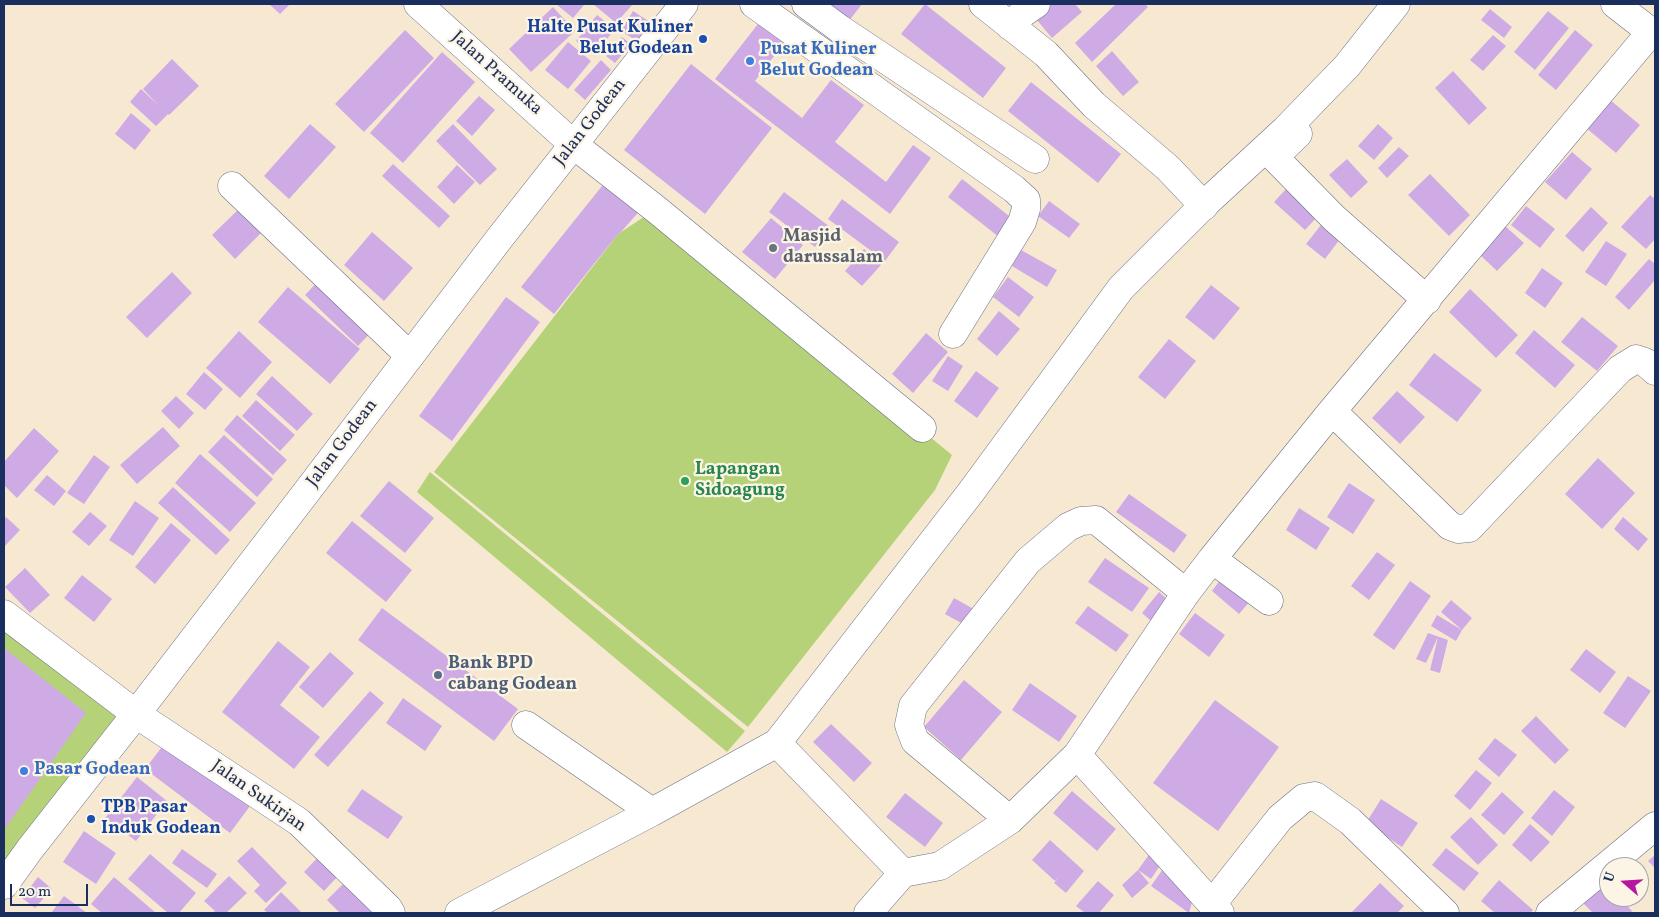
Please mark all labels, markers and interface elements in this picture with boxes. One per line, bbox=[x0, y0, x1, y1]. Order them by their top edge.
place label: Halte Pusat Kuliner Belut Godean bbox=[527, 18, 693, 60]
street label: Jalan Pramuka bbox=[446, 27, 546, 121]
marker: Halte Pusat Kuliner Belut Godean bbox=[697, 33, 709, 45]
place label: Pusat Kuliner Belut Godean bbox=[760, 40, 877, 82]
marker: Pusat Kuliner Belut Godean bbox=[744, 55, 756, 67]
street label: Jalan Godean bbox=[550, 75, 632, 171]
place label: Masjid darussalam bbox=[783, 227, 883, 270]
marker: Masjid darussalam bbox=[767, 242, 779, 254]
street label: Jalan Godean bbox=[303, 396, 383, 492]
place label: Lapangan Sidoagung bbox=[695, 460, 785, 502]
marker: Lapangan Sidoagung bbox=[679, 475, 691, 487]
place label: Bank BPD cabang Godean bbox=[448, 654, 577, 696]
marker: Bank BPD cabang Godean bbox=[432, 669, 444, 681]
street label: Jalan Sukirjan bbox=[206, 756, 310, 838]
place label: Pasar Godean bbox=[34, 760, 151, 782]
marker: Pasar Godean bbox=[18, 765, 30, 777]
place label: TPB Pasar Induk Godean bbox=[101, 798, 221, 841]
marker: TPB Pasar Induk Godean bbox=[85, 813, 97, 825]
north arrow bbox=[1599, 857, 1649, 907]
text: U bbox=[1600, 870, 1621, 885]
scale bar bbox=[12, 874, 90, 906]
text: 20 m bbox=[18, 882, 51, 903]

